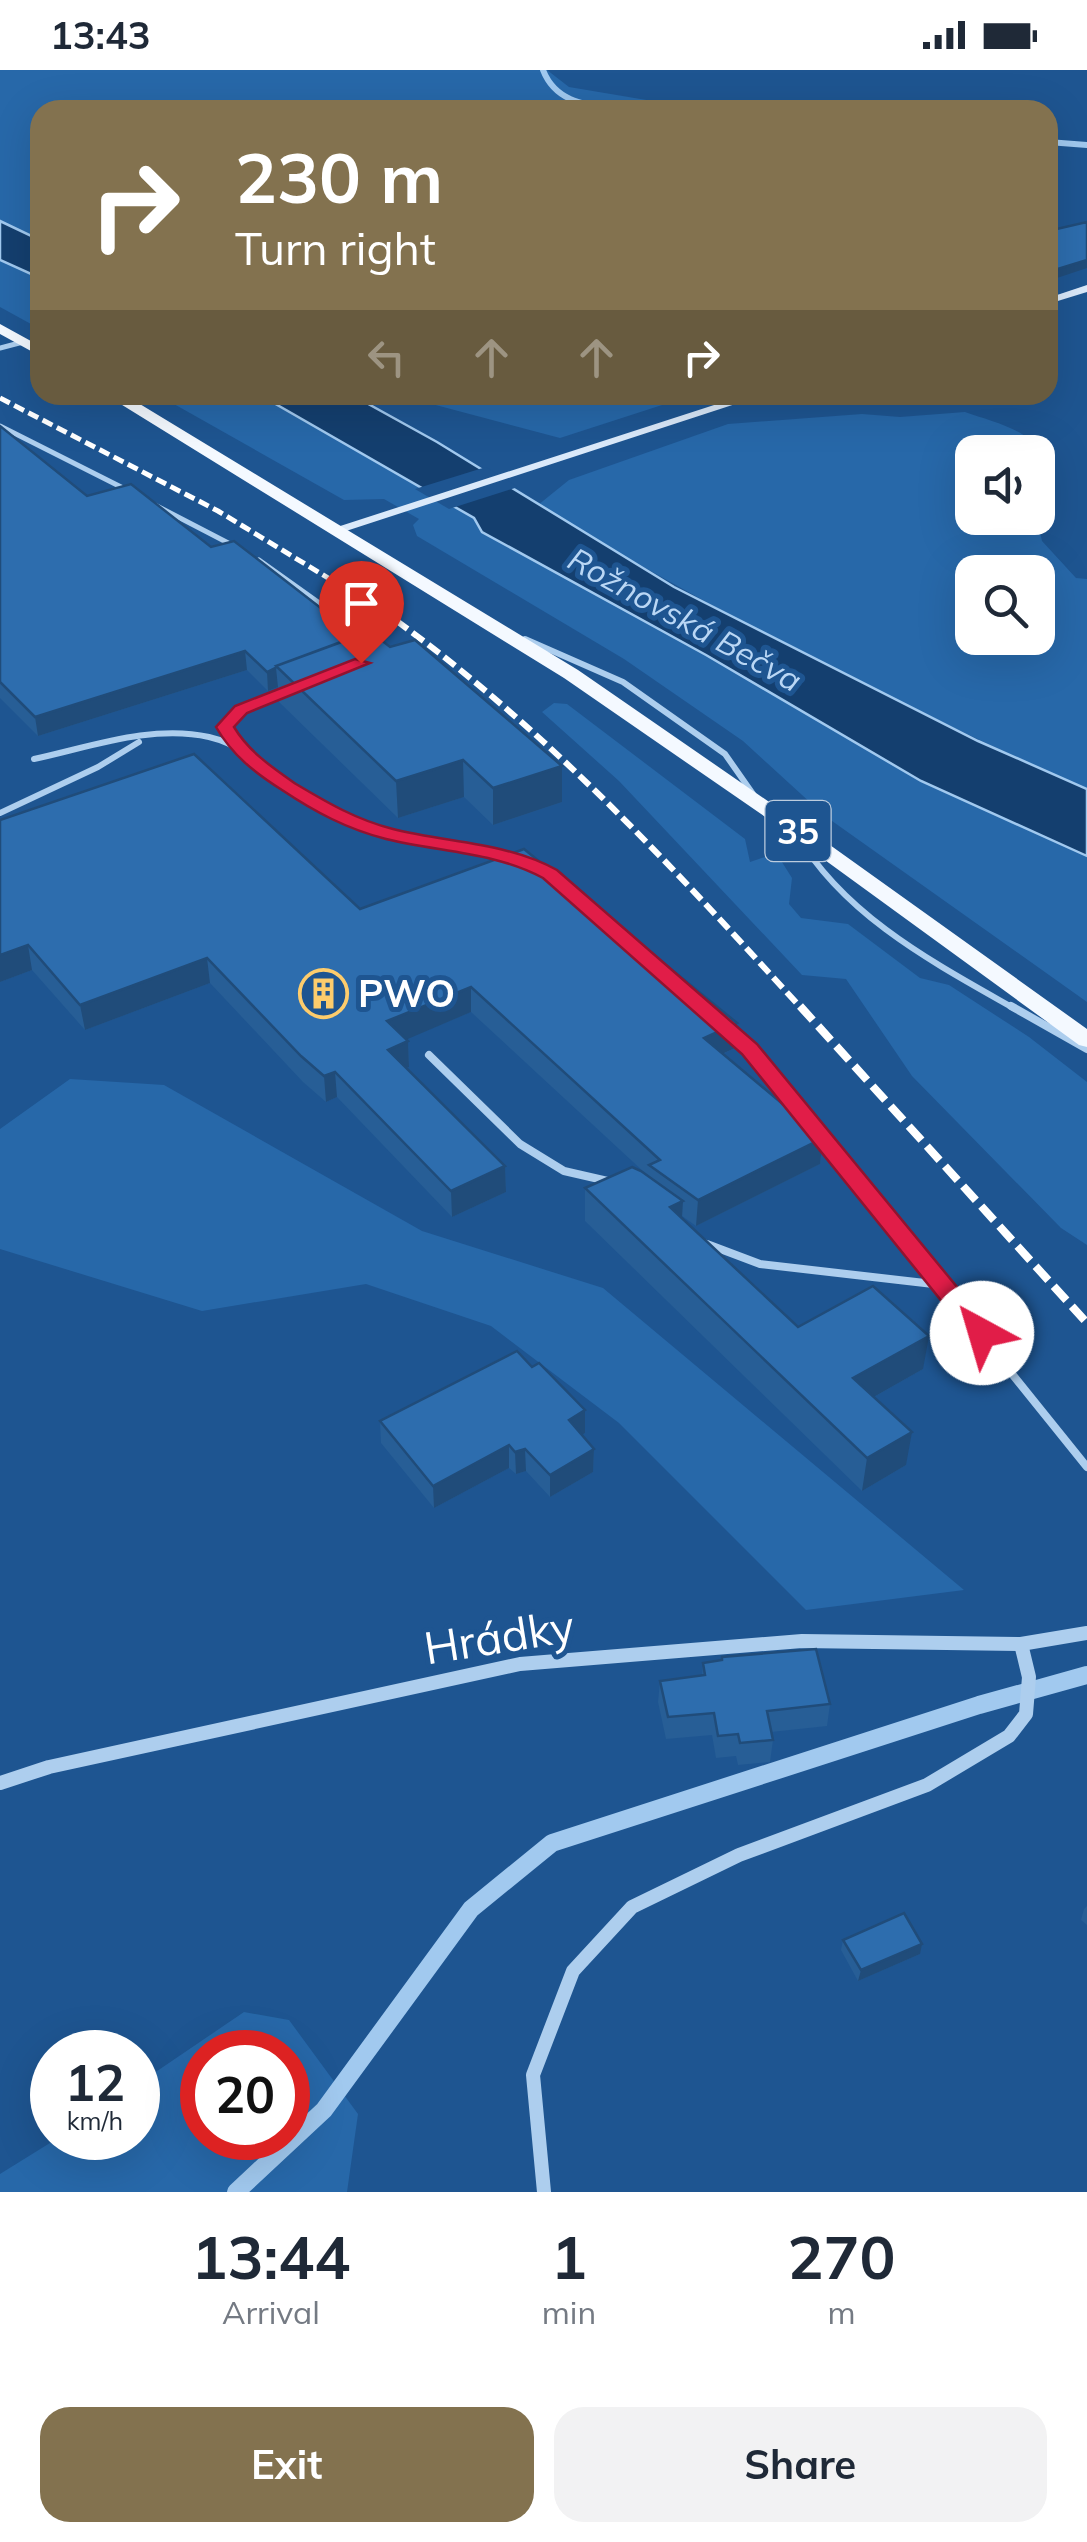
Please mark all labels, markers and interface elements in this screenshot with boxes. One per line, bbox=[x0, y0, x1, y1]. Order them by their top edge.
text: 13:43 bbox=[50, 11, 151, 59]
text: 230 m bbox=[235, 133, 443, 221]
icon: right bbox=[70, 140, 200, 270]
text: Turn right bbox=[235, 220, 436, 276]
icon: left bbox=[359, 330, 414, 385]
icon: ahead bbox=[464, 330, 519, 385]
icon: ahead bbox=[569, 330, 624, 385]
icon: right bbox=[674, 330, 729, 385]
map controls bbox=[955, 435, 1055, 655]
button: sound bbox=[955, 435, 1055, 535]
water label: Rožnovská Bečva bbox=[561, 538, 809, 700]
button: search bbox=[955, 555, 1055, 655]
pin bbox=[319, 561, 404, 664]
icon: arrive bbox=[334, 576, 389, 631]
road number: 35 bbox=[766, 801, 830, 861]
building icon: PWO bbox=[297, 967, 349, 1019]
place label: PWO bbox=[358, 969, 455, 1017]
position arrow bbox=[930, 1281, 1034, 1385]
street label: Hrádky bbox=[420, 1597, 578, 1675]
speed limit sign: 20 bbox=[180, 2030, 310, 2160]
text: 12 bbox=[65, 2051, 125, 2114]
text: km/h bbox=[67, 2105, 123, 2136]
text: 13:44 bbox=[191, 2219, 350, 2294]
text: 1 bbox=[551, 2219, 587, 2294]
text: 270 bbox=[788, 2219, 896, 2294]
text: Arrival bbox=[222, 2292, 320, 2332]
text: min bbox=[542, 2292, 596, 2332]
text: m bbox=[828, 2292, 856, 2332]
button: Exit bbox=[40, 2407, 534, 2522]
button: Share bbox=[554, 2407, 1047, 2522]

